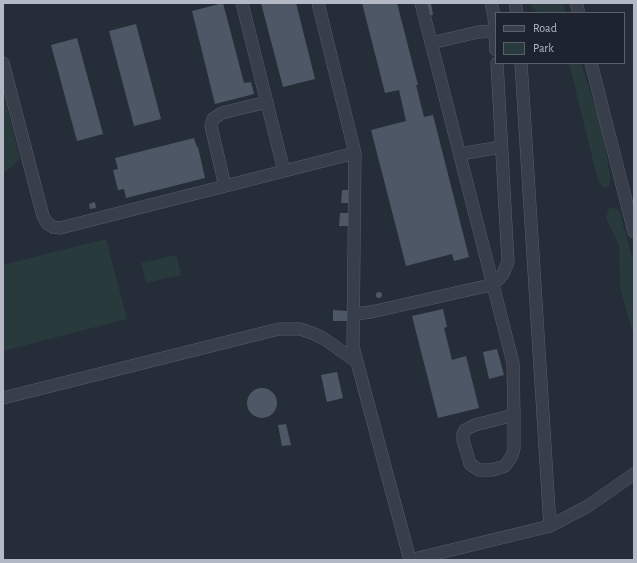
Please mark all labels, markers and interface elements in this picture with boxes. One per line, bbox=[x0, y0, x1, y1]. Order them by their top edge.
legend bbox=[495, 12, 625, 64]
text: Road bbox=[533, 22, 557, 34]
text: Park bbox=[533, 42, 554, 54]

